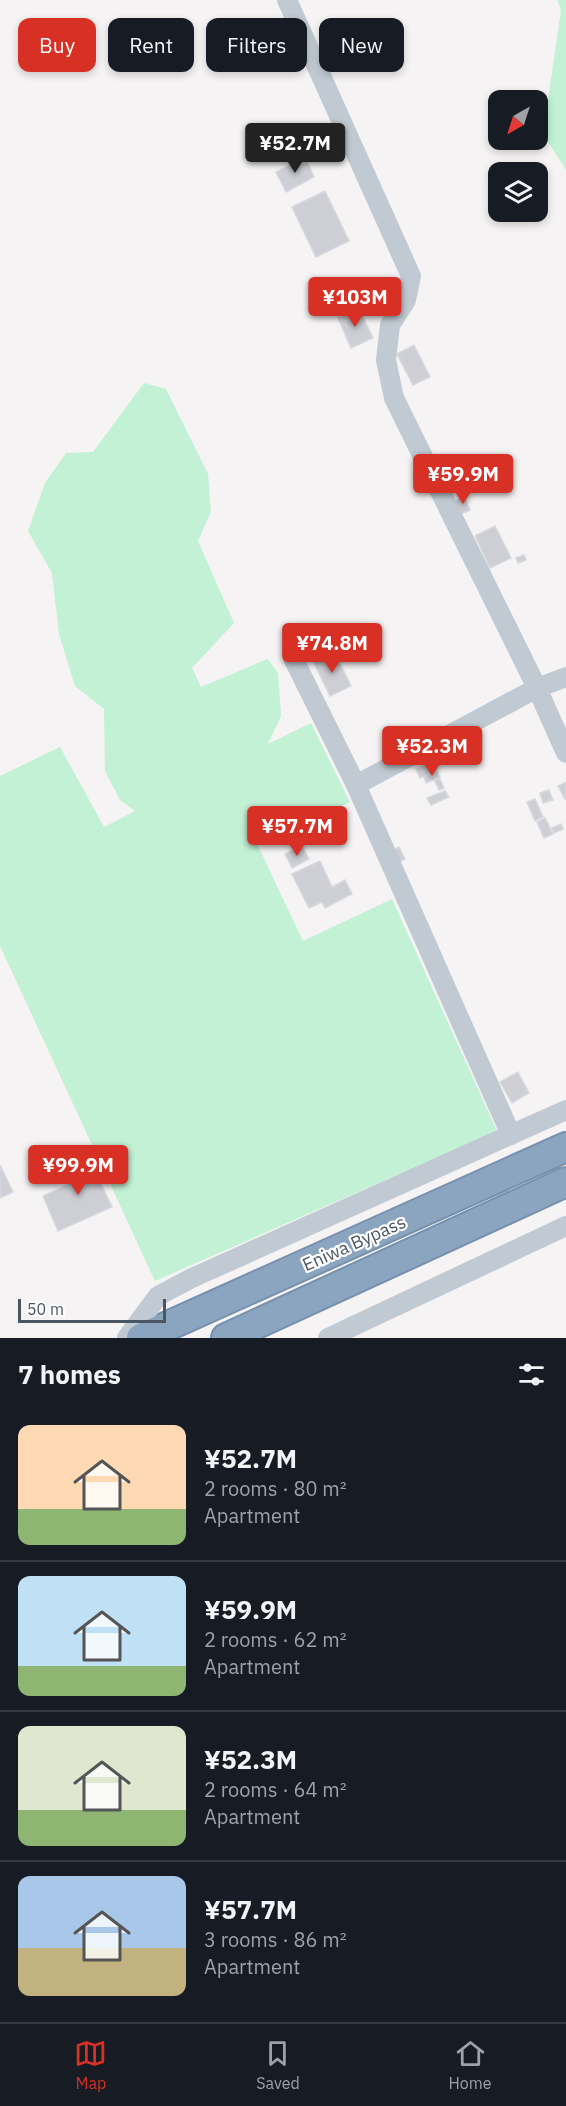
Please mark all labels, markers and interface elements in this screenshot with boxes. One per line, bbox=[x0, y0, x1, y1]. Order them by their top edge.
chip: Buy bbox=[18, 18, 96, 72]
chip: Rent bbox=[108, 18, 194, 72]
chip: Filters bbox=[206, 18, 307, 72]
chip: New bbox=[319, 18, 404, 72]
north arrow bbox=[488, 90, 548, 150]
map controls bbox=[488, 90, 548, 222]
pin: ¥52.7M bbox=[246, 123, 344, 174]
text: ¥52.7M bbox=[259, 129, 331, 156]
button: layers bbox=[488, 162, 548, 222]
pin: ¥103M bbox=[313, 277, 397, 328]
text: ¥103M bbox=[322, 283, 388, 310]
pin: ¥59.9M bbox=[414, 454, 512, 505]
text: ¥59.9M bbox=[427, 460, 499, 487]
pin: ¥74.8M bbox=[283, 623, 381, 674]
text: ¥74.8M bbox=[296, 629, 368, 656]
pin: ¥52.3M bbox=[383, 726, 481, 777]
text: ¥52.3M bbox=[396, 732, 468, 759]
pin: ¥57.7M bbox=[248, 806, 346, 857]
text: ¥57.7M bbox=[261, 812, 333, 839]
pin: ¥99.9M bbox=[29, 1145, 127, 1196]
text: ¥99.9M bbox=[42, 1151, 114, 1178]
street label: Eniwa Bypass bbox=[299, 1210, 409, 1276]
scale bar bbox=[18, 1296, 166, 1324]
text: 50 m bbox=[27, 1299, 64, 1319]
text: 7 homes bbox=[18, 1357, 121, 1391]
icon: filters bbox=[515, 1358, 548, 1391]
text: ¥52.7M bbox=[204, 1441, 297, 1475]
icon: home bbox=[66, 1449, 138, 1521]
text: 2 rooms · 80 m² bbox=[204, 1475, 347, 1502]
text: Apartment bbox=[204, 1502, 300, 1529]
text: ¥59.9M bbox=[204, 1592, 297, 1626]
icon: home bbox=[66, 1600, 138, 1672]
text: 2 rooms · 62 m² bbox=[204, 1626, 347, 1653]
text: Apartment bbox=[204, 1653, 300, 1680]
text: ¥52.3M bbox=[204, 1742, 297, 1776]
icon: home bbox=[66, 1750, 138, 1822]
text: 2 rooms · 64 m² bbox=[204, 1776, 347, 1803]
text: Apartment bbox=[204, 1803, 300, 1830]
text: ¥57.7M bbox=[204, 1892, 297, 1926]
icon: home bbox=[66, 1900, 138, 1972]
text: 3 rooms · 86 m² bbox=[204, 1926, 347, 1953]
text: Apartment bbox=[204, 1953, 300, 1980]
tab: Map bbox=[74, 2037, 107, 2093]
tab: Saved bbox=[256, 2037, 300, 2093]
tab: Home bbox=[449, 2037, 492, 2093]

